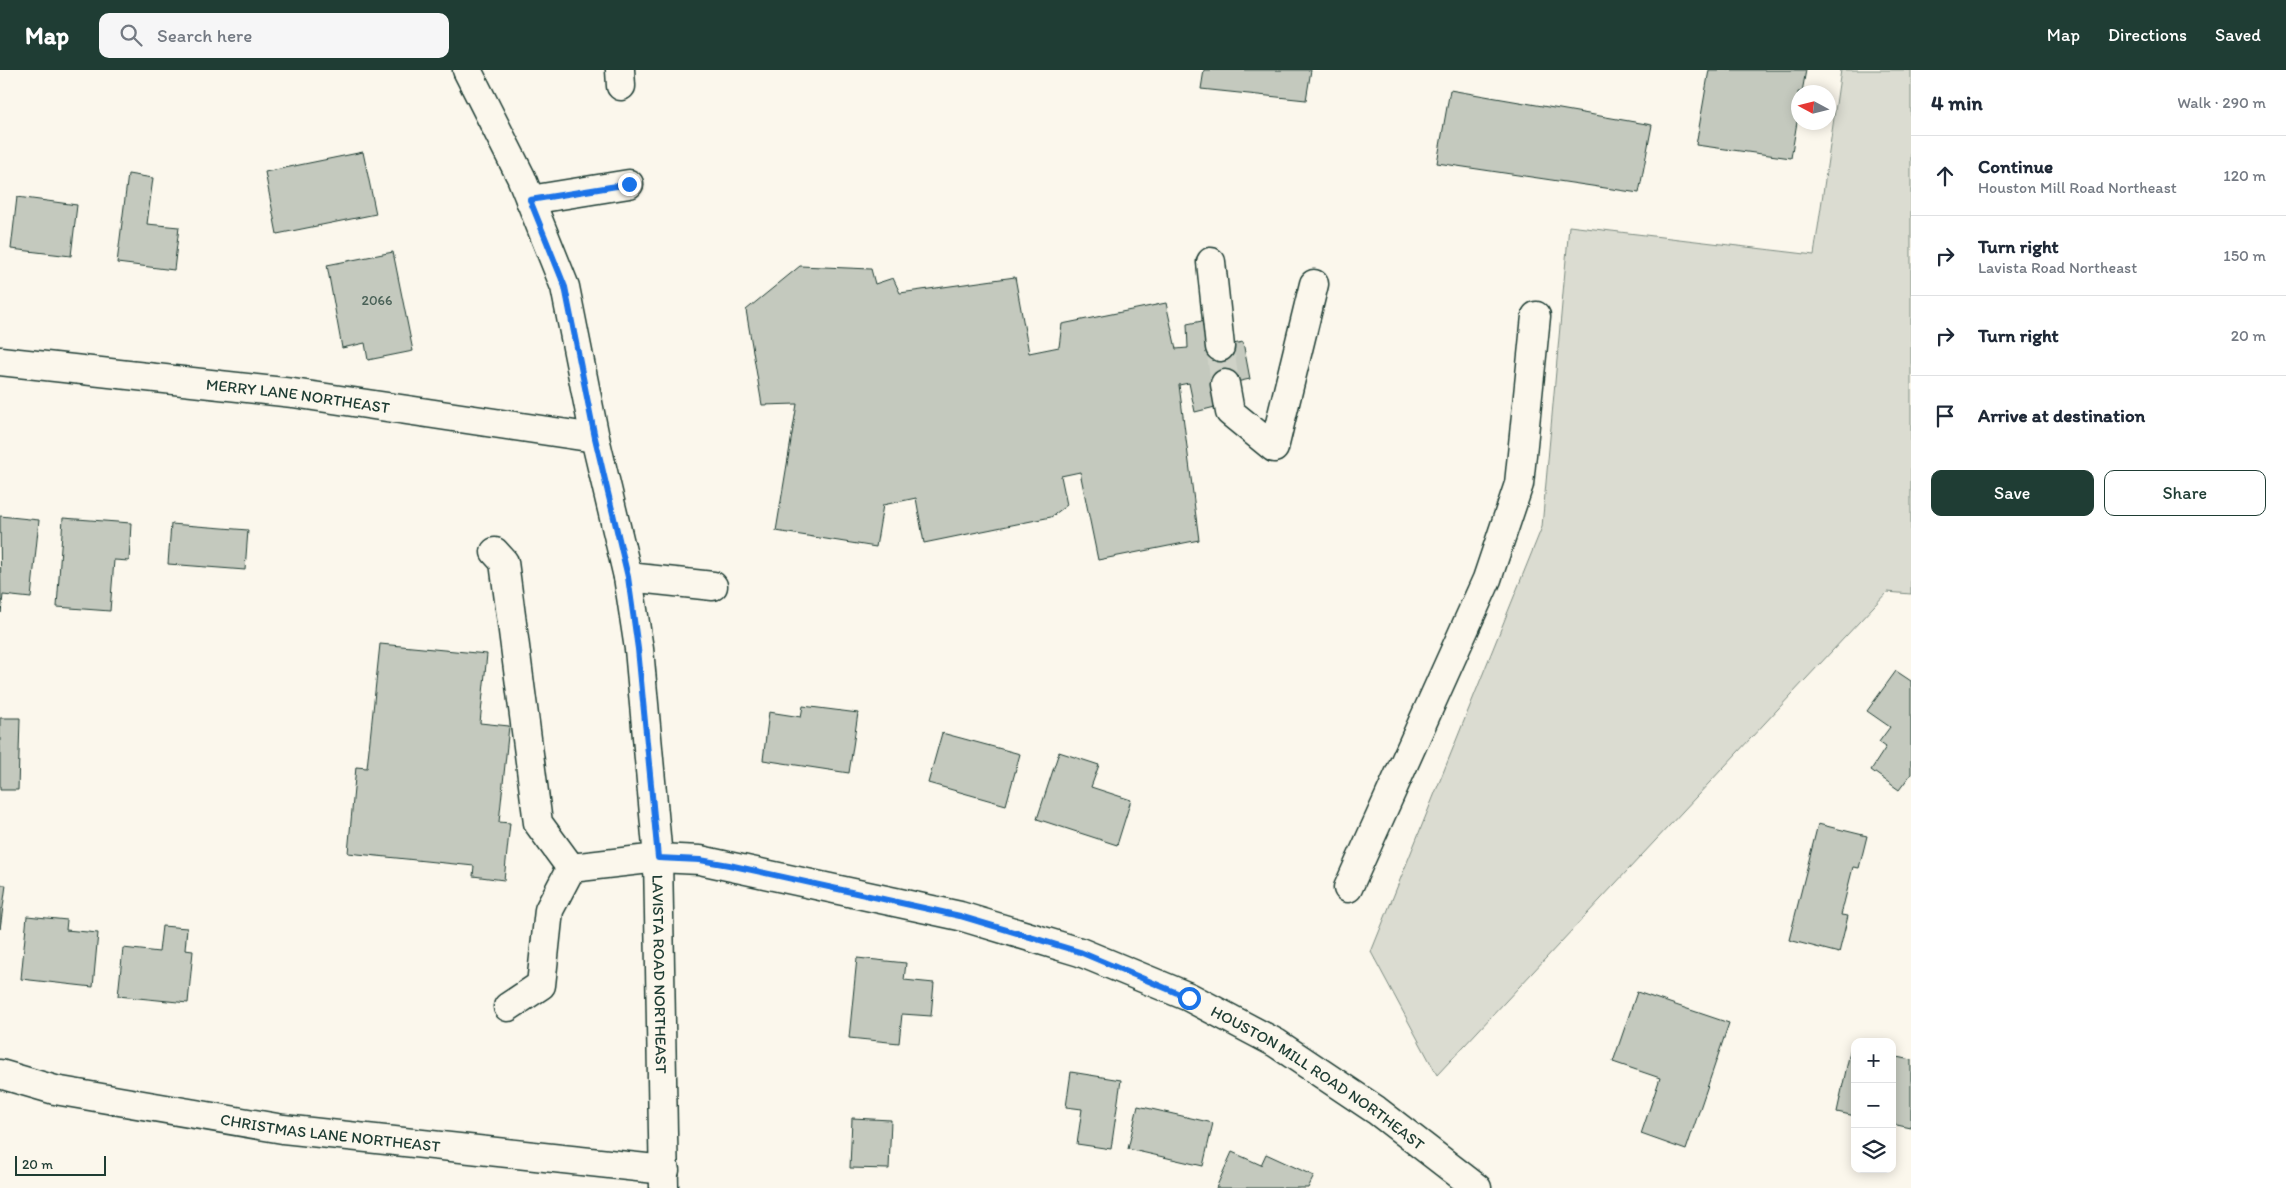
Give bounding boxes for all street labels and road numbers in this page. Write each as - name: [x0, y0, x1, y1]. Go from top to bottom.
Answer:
- street label: MERRY LANE NORTHEAST: [205, 375, 391, 417]
- street label: LAVISTA ROAD NORTHEAST: [648, 874, 671, 1074]
- street label: HOUSTON MILL ROAD NORTHEAST: [1208, 1001, 1428, 1154]
- street label: CHRISTMAS LANE NORTHEAST: [219, 1109, 441, 1156]

